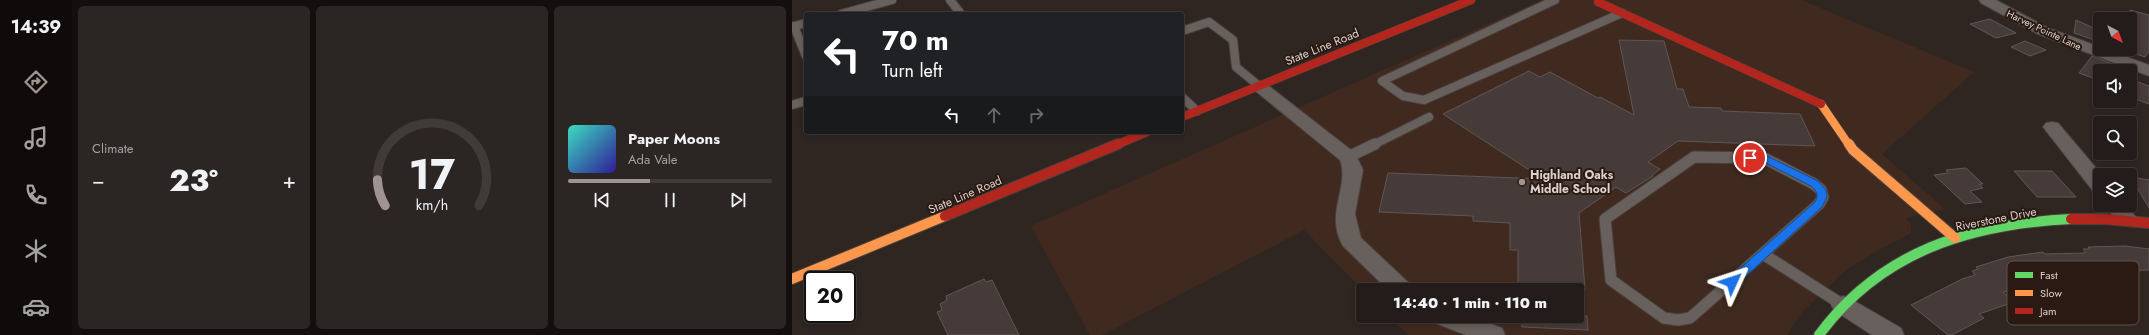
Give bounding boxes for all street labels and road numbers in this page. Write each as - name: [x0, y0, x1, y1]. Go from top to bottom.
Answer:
- street label: Harvey Pointe Lane: [2004, 6, 2084, 54]
- street label: State Line Road: [1282, 24, 1362, 70]
- street label: State Line Road: [925, 171, 1005, 219]
- street label: Riverstone Drive: [1954, 202, 2038, 236]

